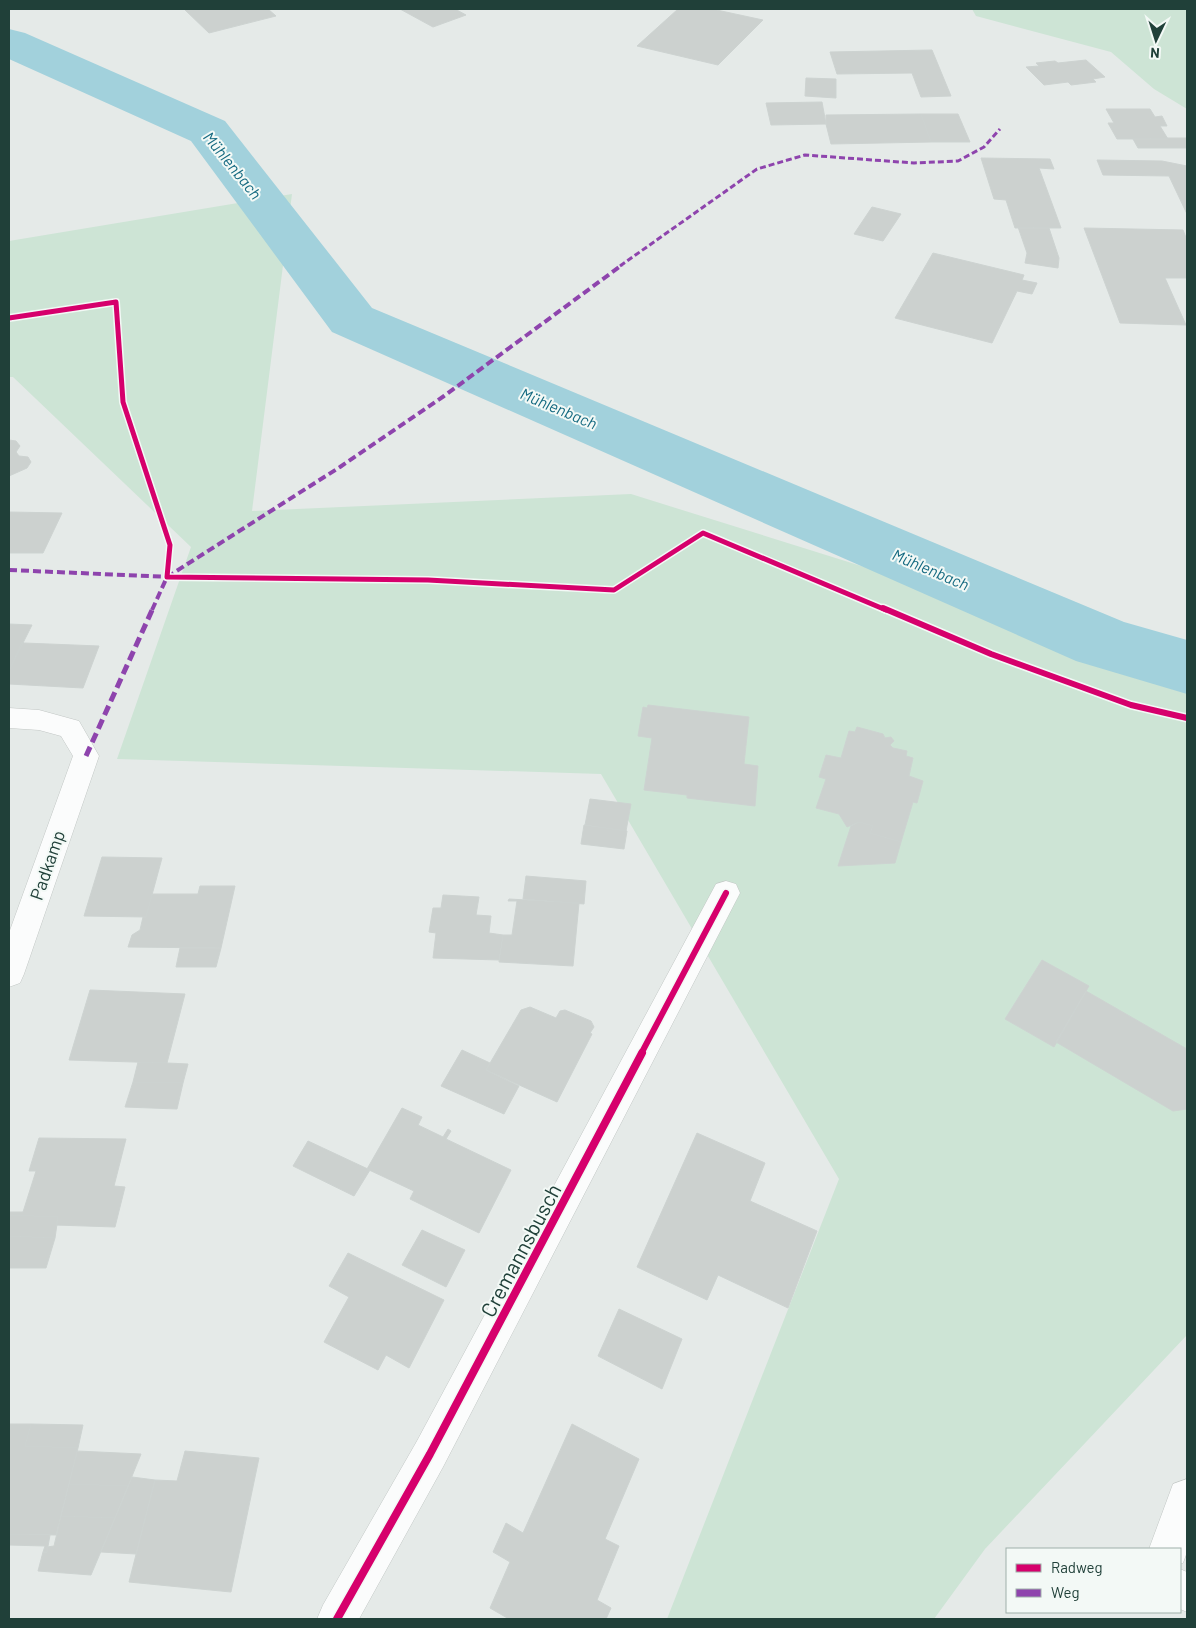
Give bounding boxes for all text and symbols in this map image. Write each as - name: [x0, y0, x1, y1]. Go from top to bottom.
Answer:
- north arrow: [1131, 15, 1181, 65]
- text: N: [1150, 45, 1160, 62]
- water label: Mühlenbach: [200, 127, 266, 203]
- water label: Mühlenbach: [518, 383, 600, 433]
- water label: Mühlenbach: [890, 544, 972, 594]
- street label: Padkamp: [25, 827, 69, 903]
- street label: Cremannsbusch: [474, 1179, 566, 1321]
- legend: [1006, 1548, 1181, 1613]
- text: Radweg: [1051, 1558, 1103, 1576]
- text: Weg: [1051, 1583, 1079, 1601]

